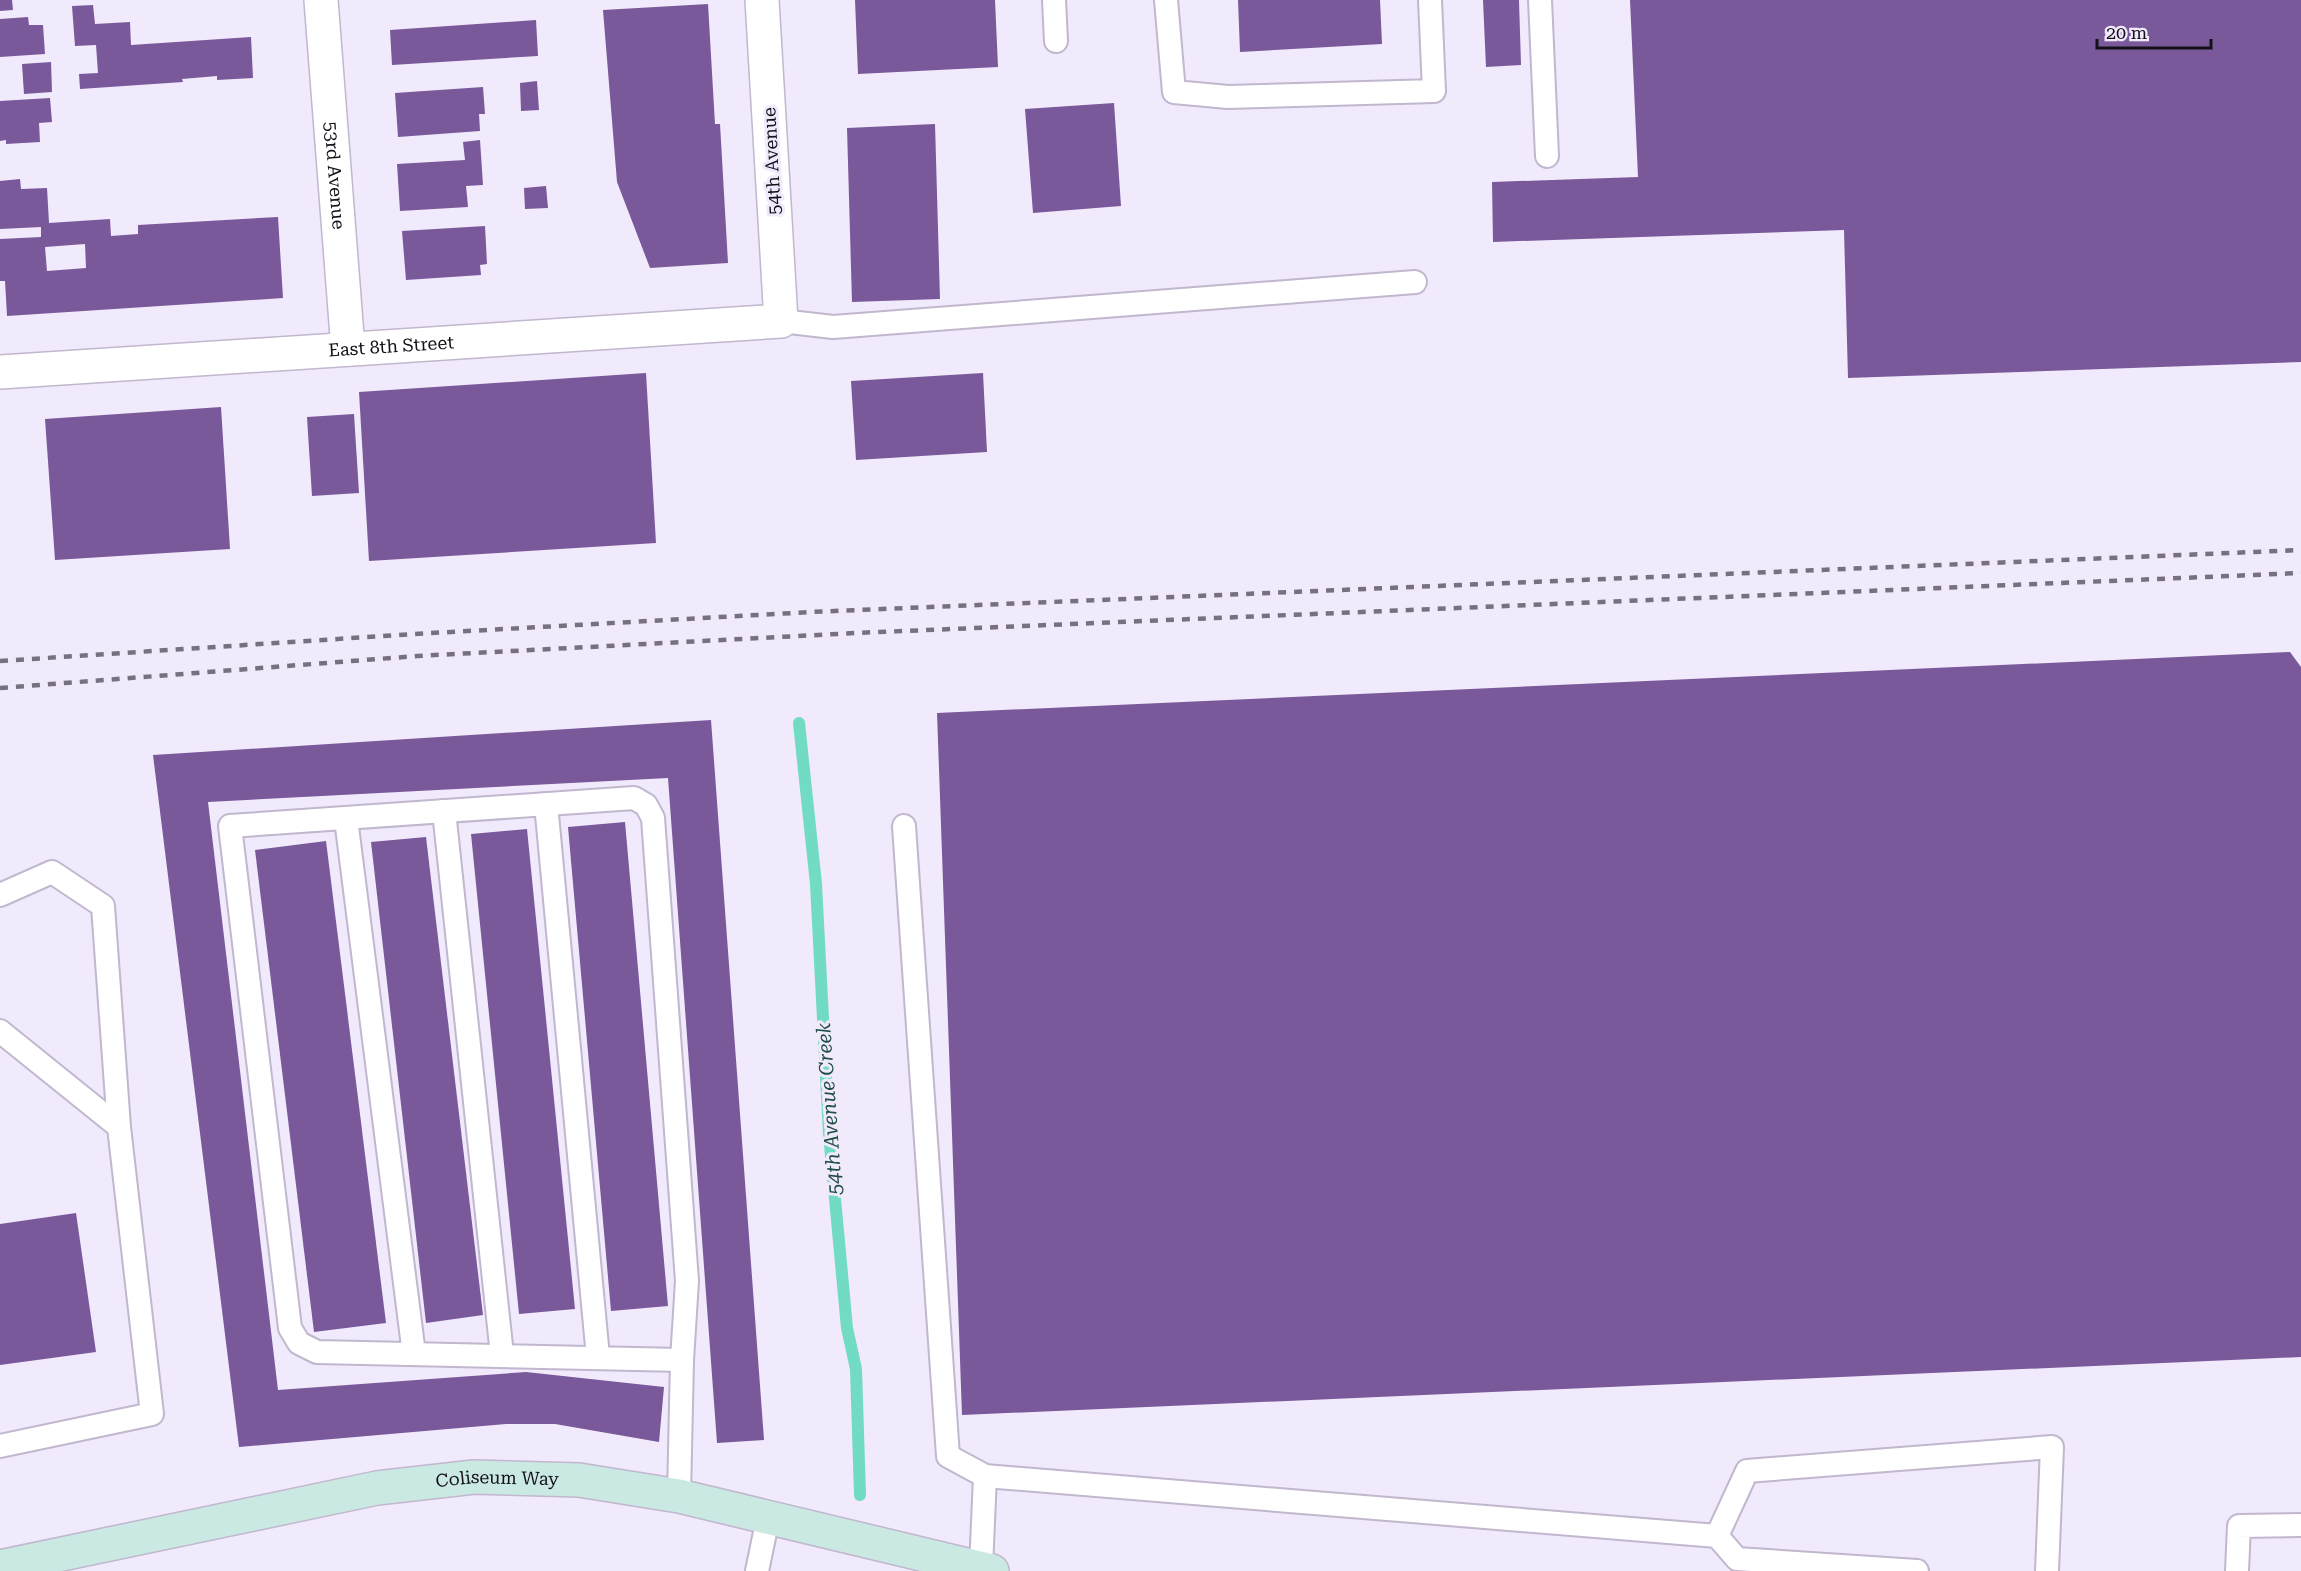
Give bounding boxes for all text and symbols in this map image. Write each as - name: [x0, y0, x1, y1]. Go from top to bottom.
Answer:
- scale bar: [2097, 12, 2211, 50]
- text: 20 m: [2106, 22, 2147, 43]
- street label: 54th Avenue: [758, 107, 785, 215]
- street label: 53rd Avenue: [320, 121, 350, 230]
- street label: East 8th Street: [328, 331, 455, 361]
- water label: 54th Avenue Creek: [811, 1022, 847, 1197]
- street label: Coliseum Way: [434, 1466, 560, 1491]

